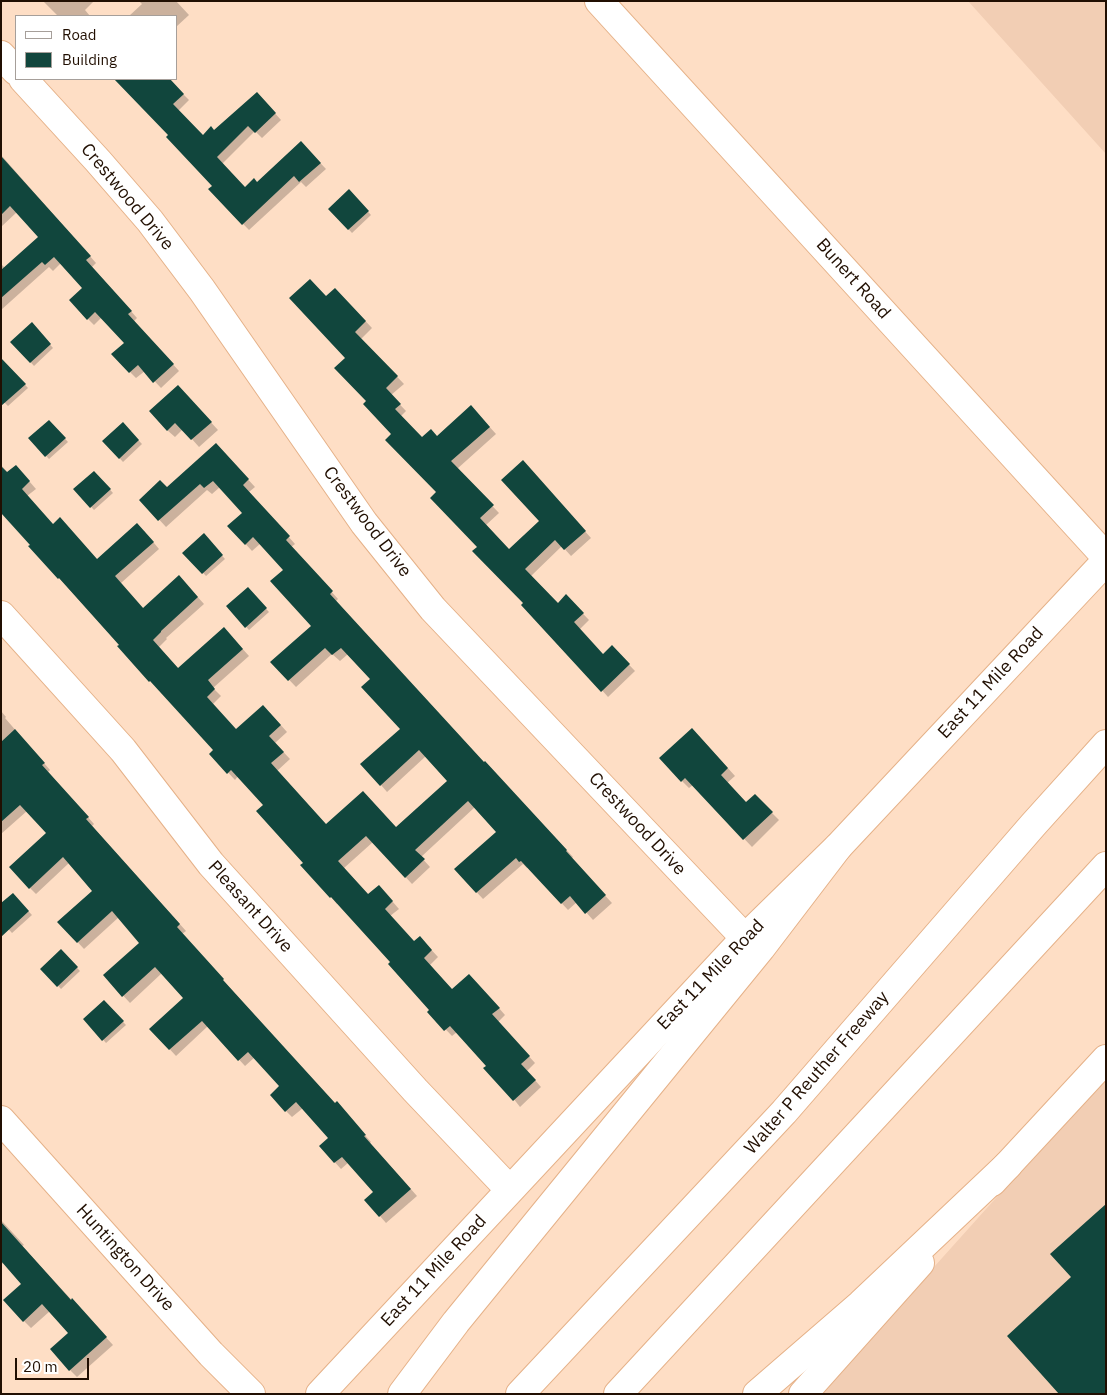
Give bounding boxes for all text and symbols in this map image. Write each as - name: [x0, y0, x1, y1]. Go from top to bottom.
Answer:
- legend: [15, 15, 178, 80]
- text: Road: [62, 25, 97, 44]
- text: Building: [62, 50, 117, 69]
- street label: Crestwood Drive: [76, 139, 178, 255]
- street label: Bunert Road: [811, 234, 895, 324]
- street label: Crestwood Drive: [318, 462, 416, 582]
- street label: East 11 Mile Road: [934, 623, 1048, 743]
- street label: Crestwood Drive: [584, 768, 690, 880]
- street label: Pleasant Drive: [203, 857, 297, 957]
- street label: East 11 Mile Road: [653, 915, 769, 1035]
- street label: Walter P Reuther Freeway: [740, 987, 894, 1159]
- street label: Huntington Drive: [71, 1200, 179, 1316]
- street label: East 11 Mile Road: [377, 1211, 491, 1331]
- scale bar: [18, 1348, 91, 1380]
- text: 20 m: [23, 1357, 58, 1376]

